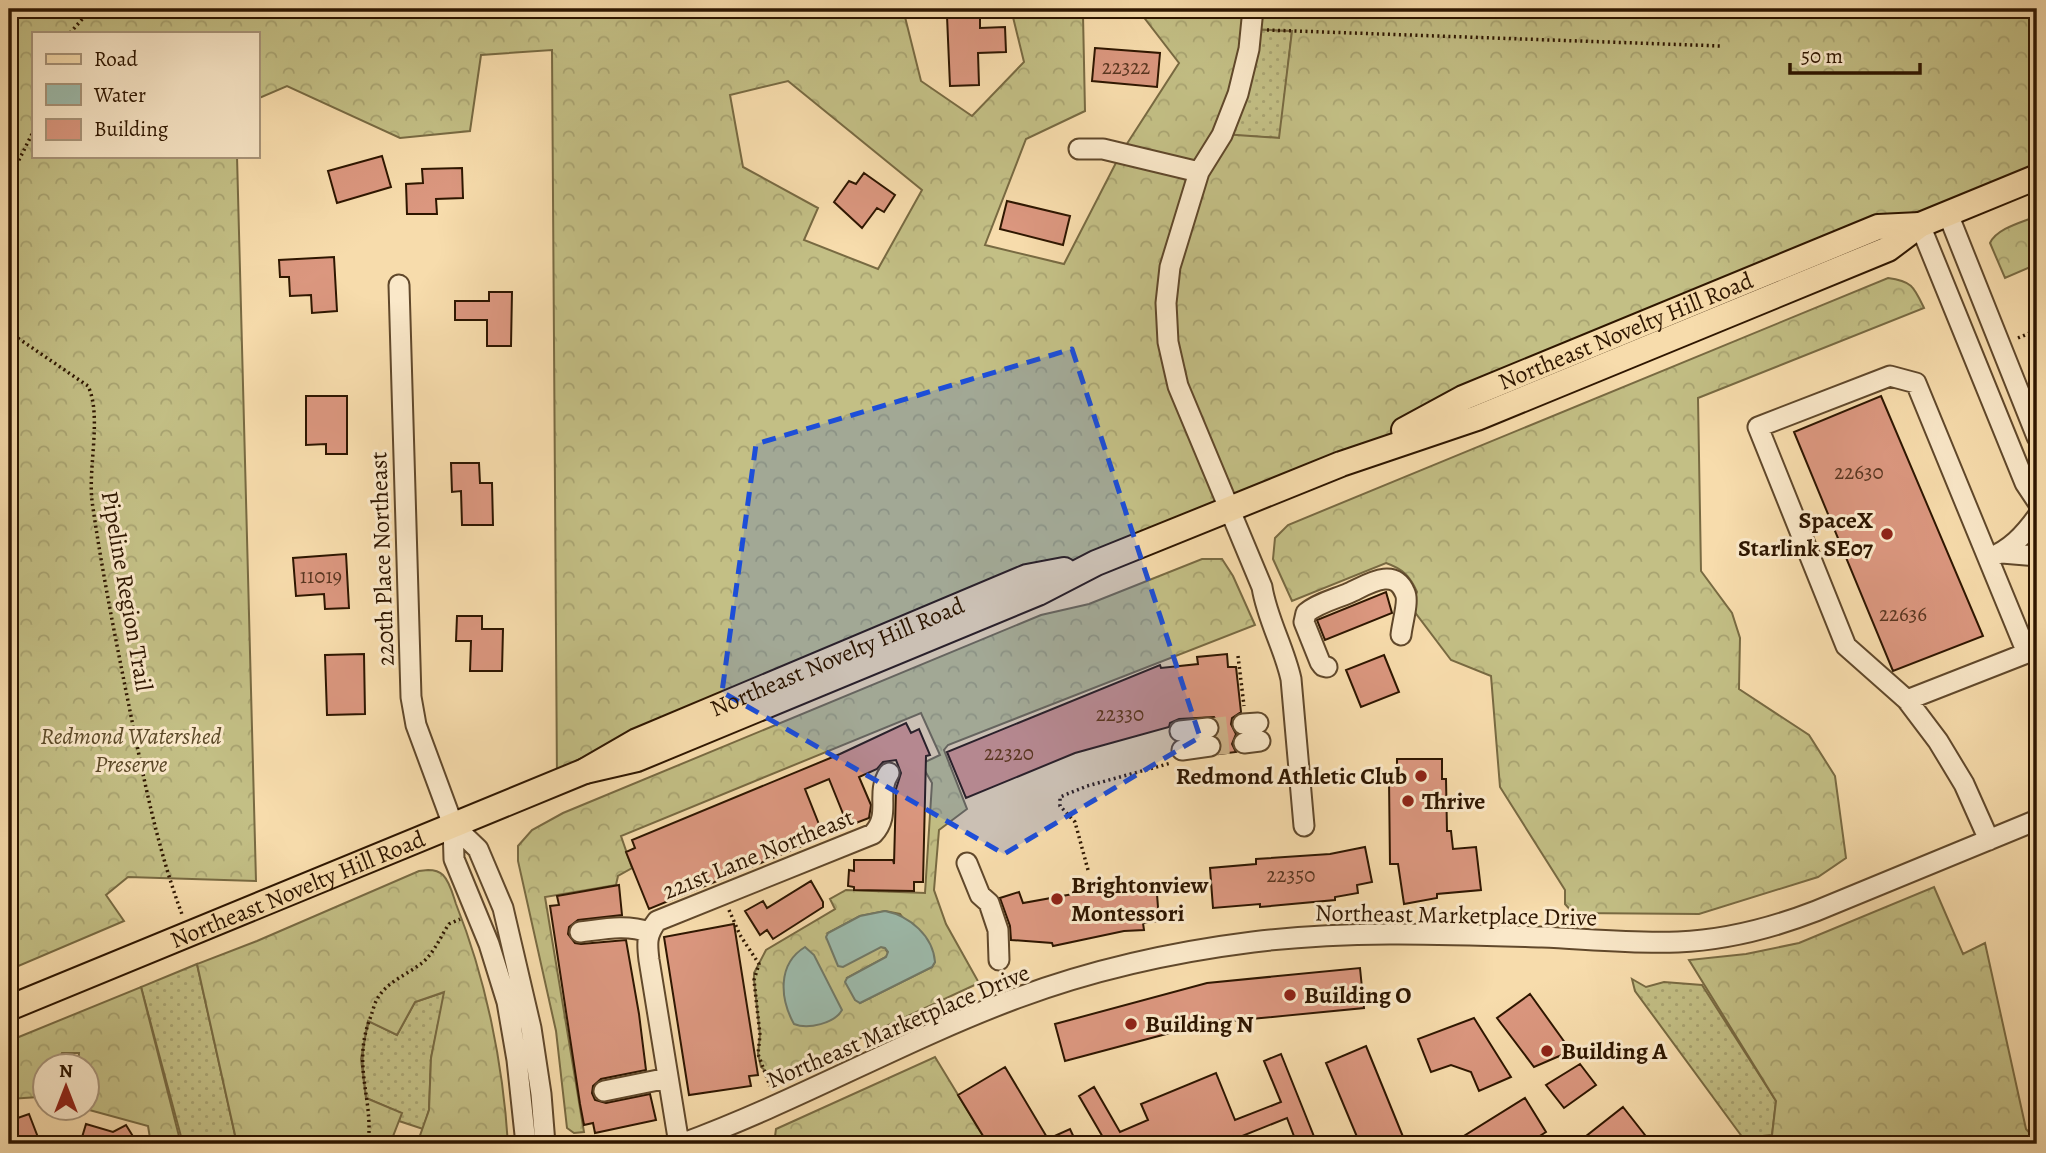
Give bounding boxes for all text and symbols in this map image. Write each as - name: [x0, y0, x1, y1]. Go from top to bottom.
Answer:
- legend: [32, 32, 259, 158]
- scale bar: [1790, 32, 1920, 76]
- text: 50 m: [1801, 42, 1843, 70]
- text: Road: [94, 45, 138, 73]
- house number: 22322: [1102, 53, 1150, 81]
- text: Water: [93, 81, 146, 109]
- text: Building: [94, 115, 169, 143]
- street label: Northeast Novelty Hill Road: [1493, 264, 1758, 398]
- street label: 220th Place Northeast: [362, 451, 402, 667]
- house number: 22630: [1834, 458, 1884, 486]
- street label: Pipeline Region Trail: [94, 488, 160, 694]
- place label: SpaceX Starlink SE07: [1738, 504, 1874, 564]
- marker: SpaceX Starlink SE07: [1879, 526, 1895, 542]
- house number: 11019: [300, 562, 342, 590]
- street label: Northeast Novelty Hill Road: [705, 589, 969, 724]
- house number: 22636: [1879, 600, 1927, 628]
- house number: 22330: [1096, 700, 1144, 728]
- park label: Redmond Watershed Preserve: [40, 720, 222, 780]
- house number: 22320: [984, 739, 1034, 767]
- place label: Redmond Athletic Club: [1176, 760, 1407, 792]
- marker: Redmond Athletic Club: [1413, 768, 1429, 784]
- place label: Thrive: [1422, 785, 1485, 817]
- marker: Thrive: [1400, 793, 1416, 809]
- street label: 221st Lane Northeast: [658, 801, 858, 907]
- street label: Northeast Novelty Hill Road: [165, 823, 430, 956]
- house number: 22350: [1267, 861, 1315, 889]
- place label: Brightonview Montessori: [1071, 869, 1209, 929]
- marker: Brightonview Montessori: [1049, 891, 1065, 907]
- street label: Northeast Marketplace Drive: [1315, 897, 1597, 933]
- street label: Northeast Marketplace Drive: [762, 956, 1034, 1096]
- place label: Building O: [1304, 979, 1411, 1011]
- marker: Building O: [1282, 987, 1298, 1003]
- place label: Building N: [1145, 1008, 1254, 1040]
- marker: Building N: [1123, 1016, 1139, 1032]
- place label: Building A: [1561, 1035, 1668, 1067]
- marker: Building A: [1539, 1043, 1555, 1059]
- north arrow: [32, 1052, 102, 1122]
- text: N: [59, 1058, 73, 1084]

